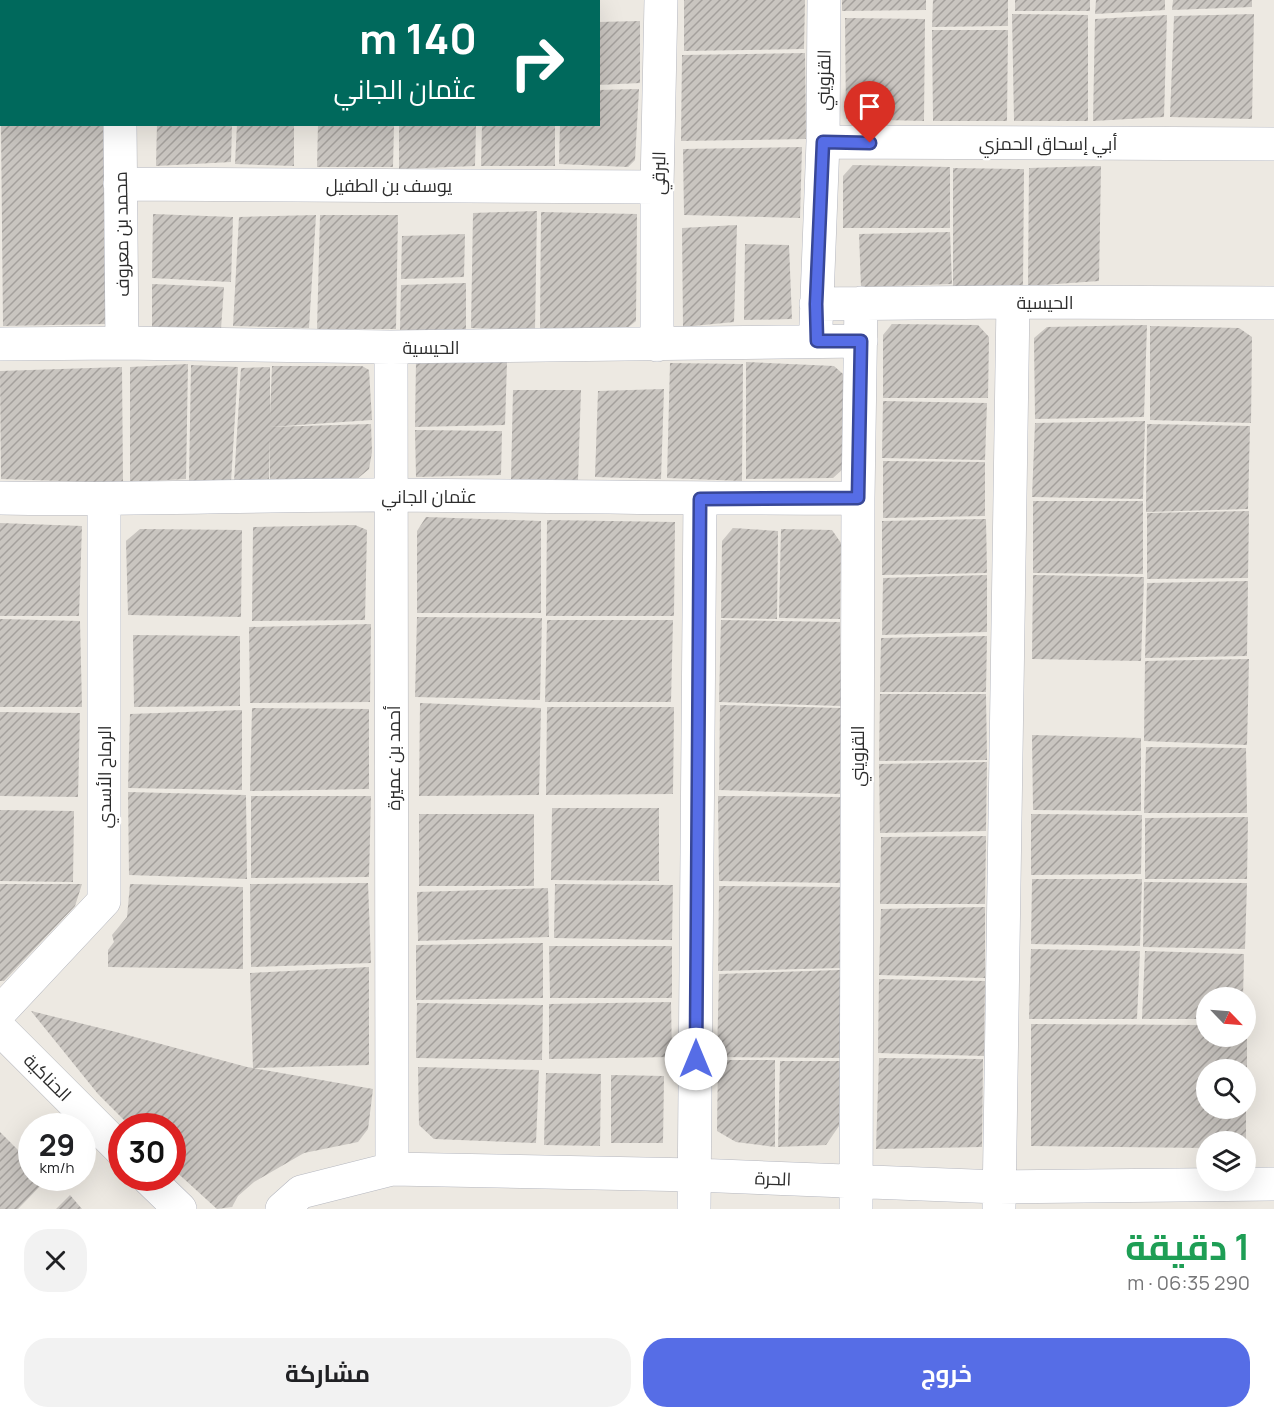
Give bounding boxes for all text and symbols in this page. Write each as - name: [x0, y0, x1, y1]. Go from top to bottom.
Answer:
- text: 140 m: [359, 9, 477, 67]
- icon: right: [498, 24, 576, 102]
- street label: القزويني: [810, 49, 839, 111]
- text: عثمان الجاني: [333, 70, 477, 107]
- pin: [844, 81, 895, 143]
- icon: arrive: [853, 90, 886, 123]
- street label: أبي إسحاق الحمزي: [979, 131, 1117, 158]
- street label: البرقي: [646, 151, 673, 195]
- street label: محمد بن معروف: [108, 171, 134, 297]
- street label: يوسف بن الطفيل: [326, 173, 452, 197]
- street label: الحيسية: [1016, 290, 1074, 314]
- street label: الحيسية: [402, 335, 460, 359]
- street label: عثمان الجاني: [381, 484, 477, 511]
- street label: أحمد بن عميرة: [381, 705, 405, 811]
- street label: الرماح الأسدي: [92, 725, 119, 829]
- street label: القزويني: [845, 725, 872, 787]
- north arrow: [1196, 987, 1256, 1047]
- map controls: [1196, 987, 1256, 1191]
- position arrow: [664, 1027, 728, 1091]
- street label: الحناكية: [19, 1048, 77, 1106]
- button: search: [1196, 1059, 1256, 1119]
- speed limit sign: 30: [108, 1113, 186, 1191]
- text: 29: [39, 1124, 75, 1165]
- button: layers: [1196, 1131, 1256, 1191]
- text: km/h: [40, 1157, 74, 1178]
- street label: الحرة: [754, 1165, 792, 1191]
- text: 1 دقيقة: [1125, 1222, 1250, 1271]
- button: close: [24, 1229, 87, 1292]
- text: 290 m · 06:35: [1127, 1269, 1250, 1296]
- button: مشاركة: [24, 1338, 631, 1407]
- button: خروج: [643, 1338, 1250, 1407]

